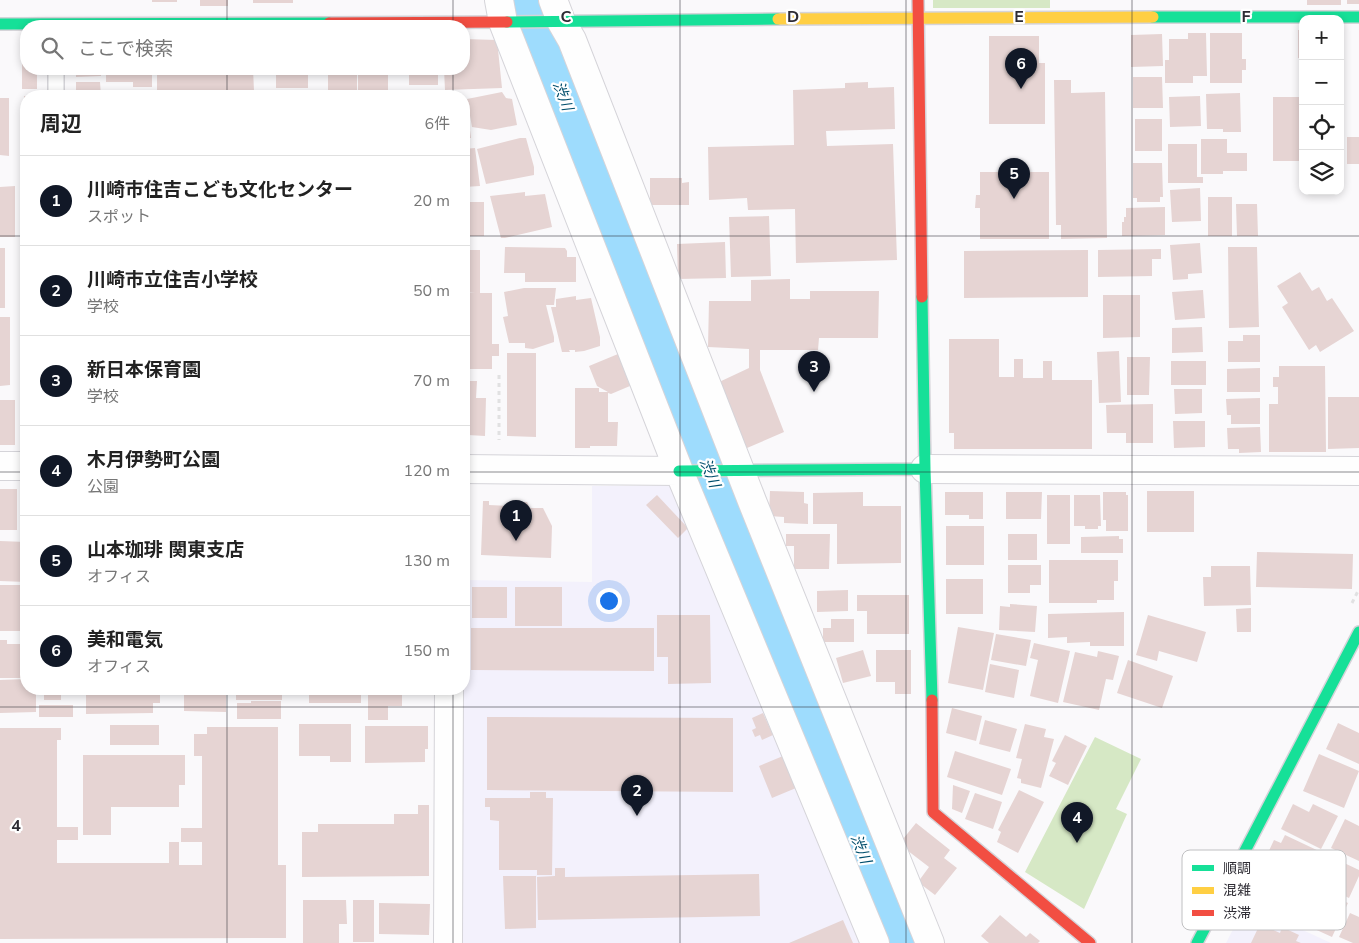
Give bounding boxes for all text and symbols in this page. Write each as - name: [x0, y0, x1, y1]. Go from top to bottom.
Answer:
- text: C: [561, 6, 572, 28]
- text: D: [787, 6, 799, 28]
- text: E: [1014, 6, 1024, 28]
- text: F: [1242, 6, 1251, 28]
- map controls: [1299, 15, 1344, 195]
- button: +: [1299, 15, 1344, 60]
- search box: [20, 20, 470, 75]
- icon: search: [38, 34, 66, 62]
- text: ここで検索: [78, 36, 173, 62]
- pin: 6: [1005, 48, 1037, 89]
- button: −: [1299, 60, 1344, 105]
- water label: 渋川: [548, 78, 578, 115]
- button: locate: [1299, 105, 1344, 150]
- text: 周辺: [40, 110, 82, 138]
- text: 6件: [424, 113, 450, 135]
- button: layers: [1299, 150, 1344, 195]
- pin: 5: [998, 158, 1030, 199]
- text: 川崎市住吉こども文化センター: [87, 177, 353, 203]
- text: 1: [51, 190, 61, 212]
- text: 20 m: [413, 190, 450, 212]
- text: スポット: [87, 206, 151, 228]
- text: 川崎市立住吉小学校: [87, 267, 258, 293]
- text: 2: [51, 280, 61, 302]
- text: 50 m: [413, 280, 450, 302]
- text: 学校: [87, 296, 119, 318]
- pin: 3: [798, 351, 830, 392]
- text: 新日本保育園: [87, 357, 201, 383]
- text: 3: [51, 370, 61, 392]
- text: 70 m: [413, 370, 450, 392]
- text: 学校: [87, 386, 119, 408]
- text: 木月伊勢町公園: [87, 447, 220, 473]
- water label: 渋川: [695, 455, 726, 493]
- text: 4: [51, 460, 61, 482]
- text: 120 m: [403, 460, 450, 482]
- text: 公園: [87, 476, 119, 498]
- pin: 1: [500, 500, 532, 541]
- text: 山本珈琲 関東支店: [87, 537, 244, 563]
- text: 5: [51, 550, 61, 572]
- text: 130 m: [403, 550, 450, 572]
- text: オフィス: [87, 566, 151, 588]
- your location: [596, 588, 622, 614]
- text: 美和電気: [87, 627, 163, 653]
- text: 6: [51, 640, 61, 662]
- text: 150 m: [403, 640, 450, 662]
- text: オフィス: [87, 656, 151, 678]
- pin: 2: [621, 775, 653, 816]
- pin: 4: [1061, 802, 1093, 843]
- text: 4: [11, 815, 21, 837]
- water label: 渋川: [846, 831, 877, 869]
- legend: [1182, 850, 1346, 930]
- text: 順調: [1223, 859, 1251, 878]
- text: 混雑: [1223, 881, 1251, 900]
- text: 渋滞: [1223, 904, 1251, 923]

